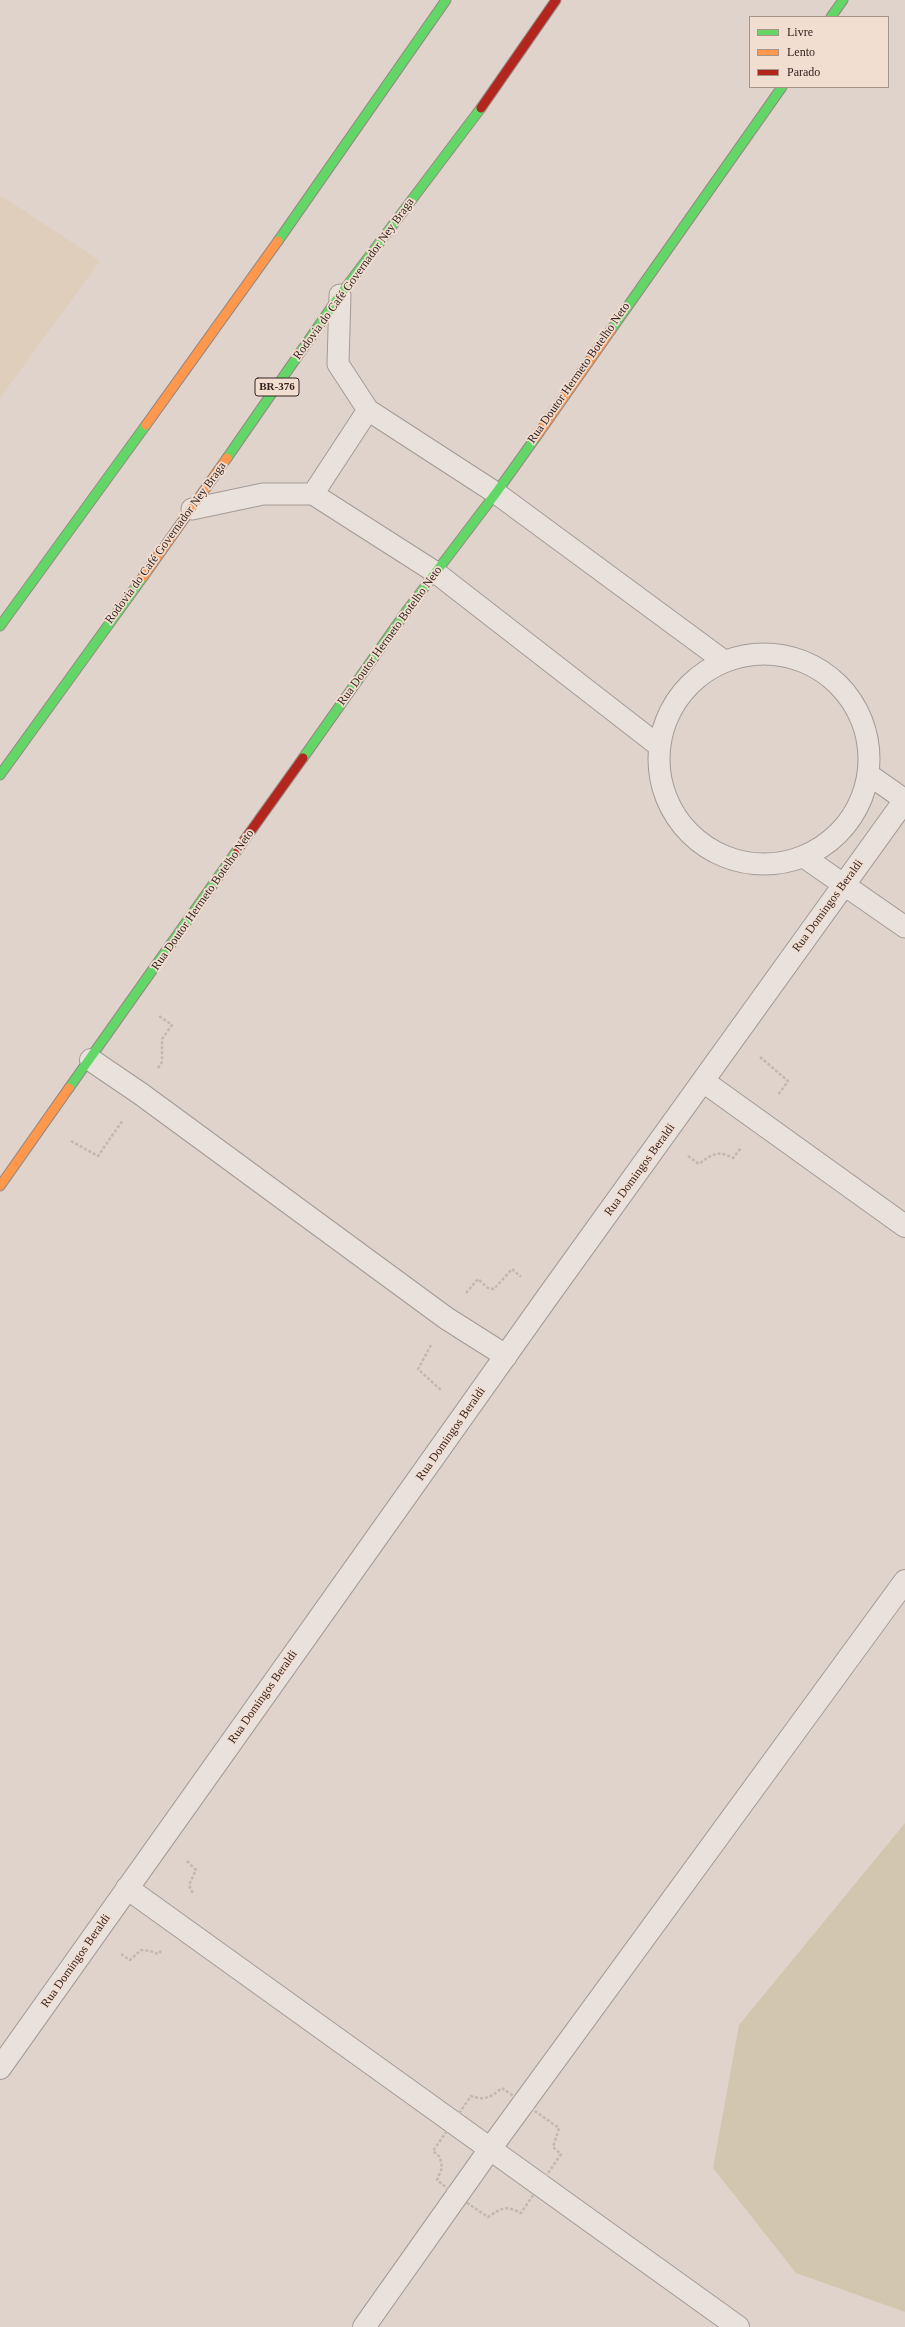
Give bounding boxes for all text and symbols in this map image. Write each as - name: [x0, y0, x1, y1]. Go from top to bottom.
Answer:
- legend: [749, 16, 889, 88]
- text: Livre: [787, 25, 813, 39]
- text: Lento: [787, 45, 815, 59]
- text: Parado: [787, 65, 820, 79]
- street label: Rodovia do Café Governador Ney Braga: [290, 195, 418, 363]
- street label: Rua Doutor Hermeto Botelho Neto: [525, 300, 633, 446]
- road number: BR-376: [255, 378, 299, 396]
- street label: Rodovia do Café Governador Ney Braga: [102, 459, 230, 627]
- street label: Rua Doutor Hermeto Botelho Neto: [335, 564, 445, 708]
- street label: Rua Doutor Hermeto Botelho Neto: [149, 827, 257, 973]
- street label: Rua Domingos Beraldi: [790, 857, 866, 955]
- street label: Rua Domingos Beraldi: [602, 1121, 678, 1219]
- street label: Rua Domingos Beraldi: [413, 1385, 489, 1483]
- street label: Rua Domingos Beraldi: [225, 1648, 301, 1746]
- street label: Rua Domingos Beraldi: [38, 1912, 114, 2010]

